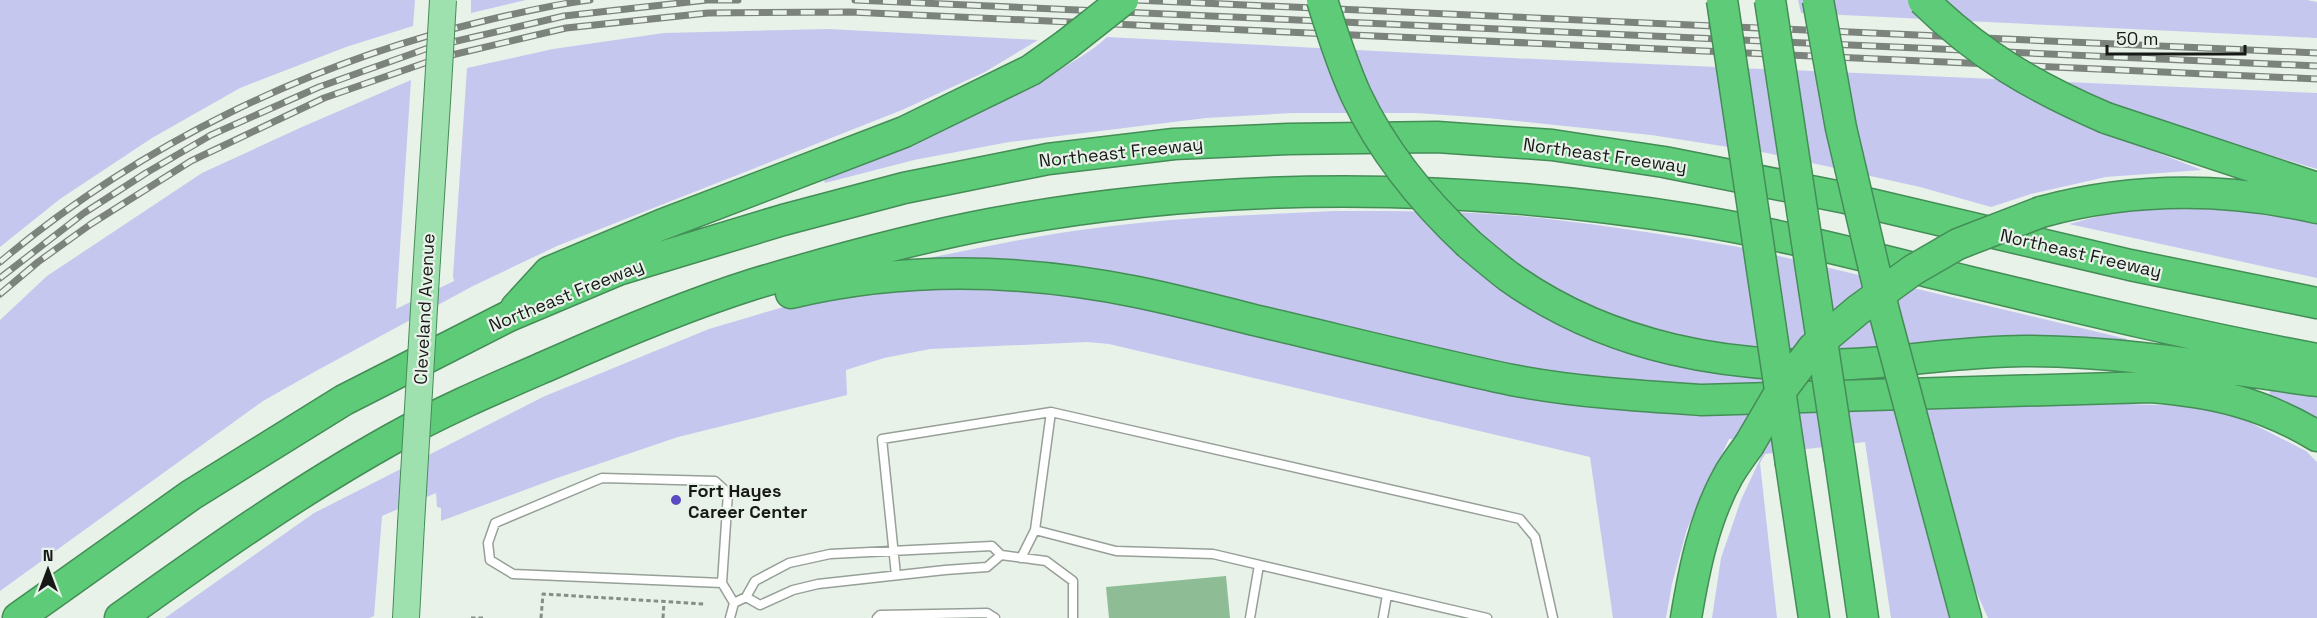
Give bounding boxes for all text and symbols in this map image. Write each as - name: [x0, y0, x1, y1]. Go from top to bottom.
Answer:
- scale bar: [2107, 18, 2245, 56]
- text: 50 m: [2116, 27, 2158, 50]
- street label: Northeast Freeway: [1038, 132, 1204, 172]
- street label: Northeast Freeway: [1522, 132, 1688, 178]
- street label: Northeast Freeway: [1998, 223, 2164, 283]
- street label: Cleveland Avenue: [409, 233, 439, 385]
- street label: Northeast Freeway: [485, 253, 647, 337]
- place label: Fort Hayes Career Center: [688, 479, 807, 523]
- marker: Fort Hayes Career Center: [669, 493, 683, 507]
- north arrow: [18, 540, 78, 600]
- text: N: [43, 545, 53, 566]

